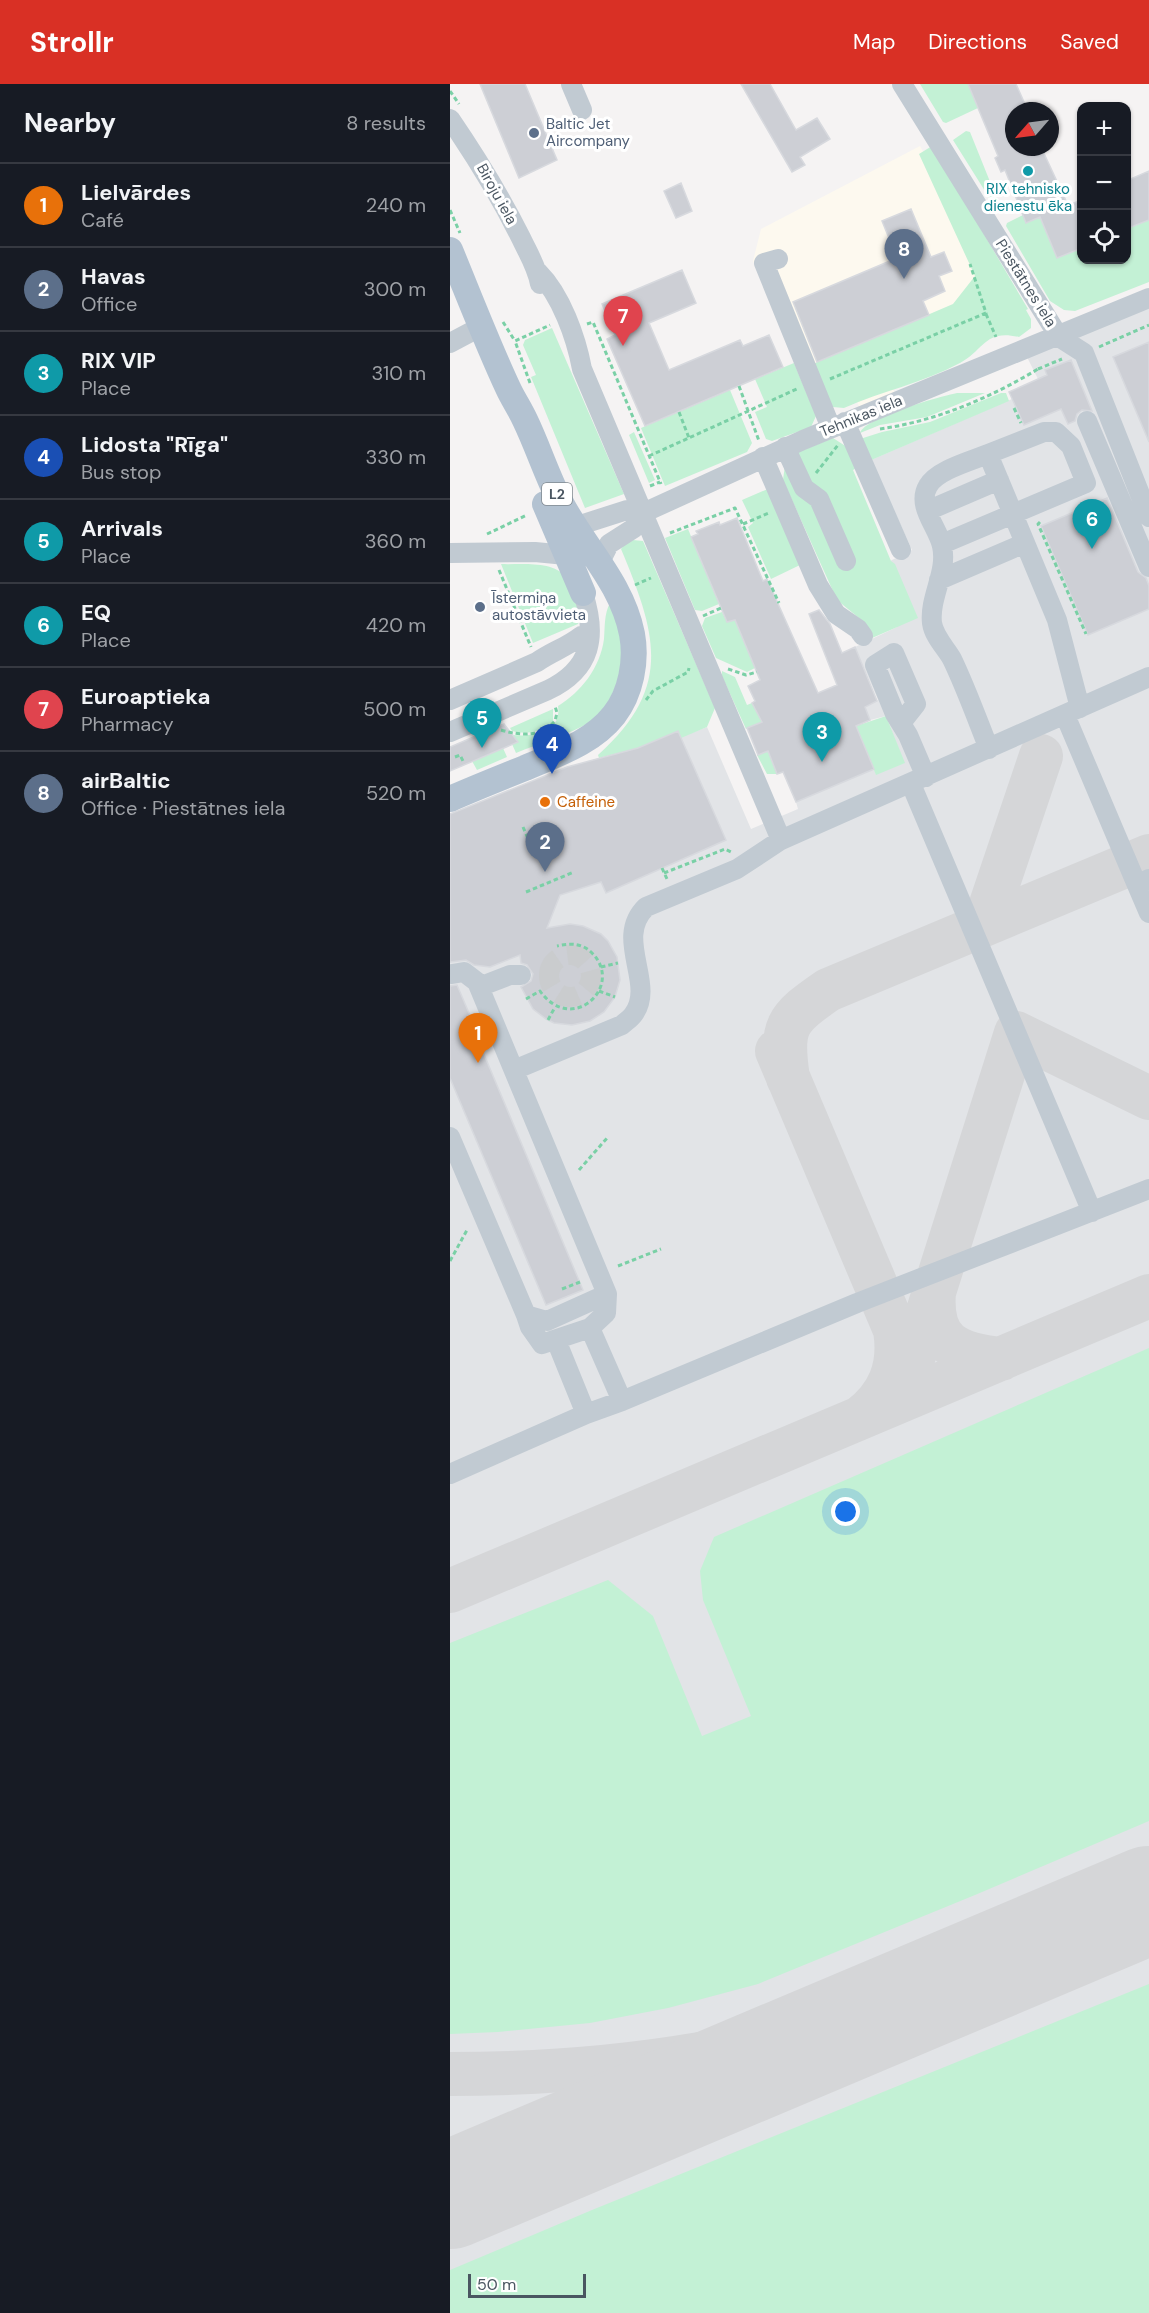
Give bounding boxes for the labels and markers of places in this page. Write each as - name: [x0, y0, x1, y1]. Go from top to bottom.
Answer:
- place label: Baltic Jet Aircompany: [546, 114, 631, 151]
- marker: Baltic Jet Aircompany: [527, 126, 541, 140]
- marker: RIX tehnisko dienestu ēka: [1021, 164, 1035, 178]
- place label: RIX tehnisko dienestu ēka: [984, 179, 1072, 216]
- pin: 8: [884, 230, 924, 279]
- pin: 7: [604, 296, 642, 346]
- pin: 6: [1072, 500, 1112, 549]
- place label: Īstermiņa autostāvvieta: [491, 588, 586, 625]
- marker: Īstermiņa autostāvvieta: [473, 600, 487, 614]
- pin: 5: [462, 698, 501, 748]
- pin: 3: [802, 712, 842, 762]
- pin: 4: [532, 724, 572, 774]
- place label: Caffeine: [557, 792, 615, 812]
- marker: Caffeine: [538, 795, 552, 809]
- pin: 2: [526, 822, 565, 872]
- pin: 1: [459, 1014, 498, 1063]

